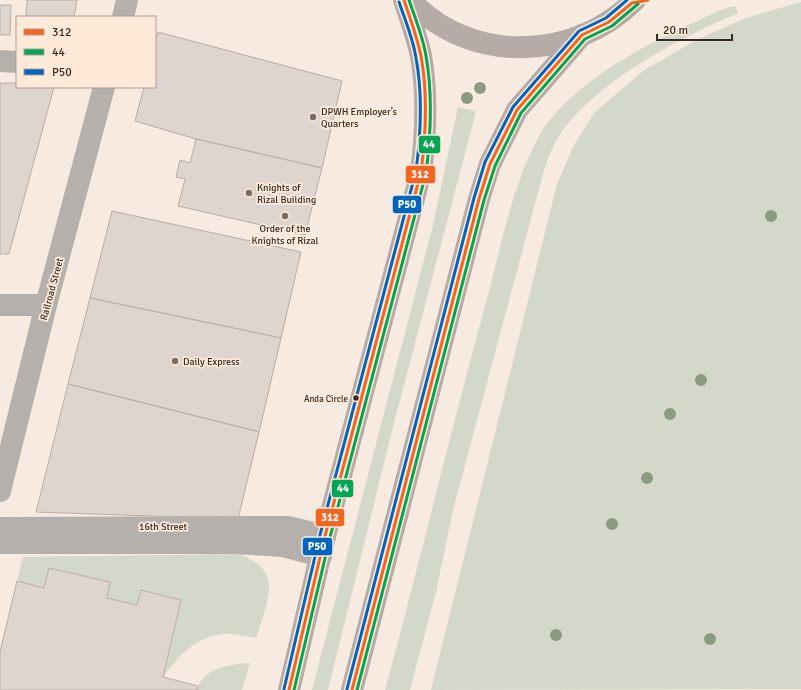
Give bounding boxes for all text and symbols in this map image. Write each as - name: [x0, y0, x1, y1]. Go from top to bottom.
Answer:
- legend: [16, 16, 156, 88]
- scale bar: [657, 16, 732, 42]
- text: 20 m: [663, 23, 688, 38]
- text: 312: [52, 25, 71, 40]
- text: 44: [52, 45, 65, 60]
- text: P50: [52, 65, 72, 80]
- place label: DPWH Employer’s Quarters: [321, 106, 397, 130]
- marker: DPWH Employer’s Quarters: [308, 112, 318, 122]
- line badge: 44: [418, 135, 441, 154]
- text: 44: [423, 138, 435, 151]
- line badge: 312: [405, 165, 436, 184]
- text: 312: [411, 168, 429, 181]
- place label: Knights of Rizal Building: [257, 182, 316, 206]
- marker: Knights of Rizal Building: [244, 188, 254, 198]
- line badge: P50: [392, 195, 422, 214]
- text: P50: [398, 198, 416, 211]
- marker: Order of the Knights of Rizal: [280, 211, 290, 221]
- place label: Order of the Knights of Rizal: [252, 223, 318, 247]
- street label: Railroad Street: [38, 256, 66, 322]
- marker: Daily Express: [170, 356, 180, 366]
- place label: Daily Express: [183, 356, 240, 368]
- marker: Anda Circle: [351, 393, 361, 403]
- place label: Anda Circle: [304, 394, 348, 405]
- line badge: 44: [331, 479, 354, 498]
- text: 44: [337, 482, 349, 495]
- line badge: 312: [315, 508, 345, 527]
- text: 312: [321, 511, 339, 524]
- street label: 16th Street: [139, 521, 187, 533]
- line badge: P50: [302, 537, 333, 556]
- text: P50: [308, 540, 326, 553]

